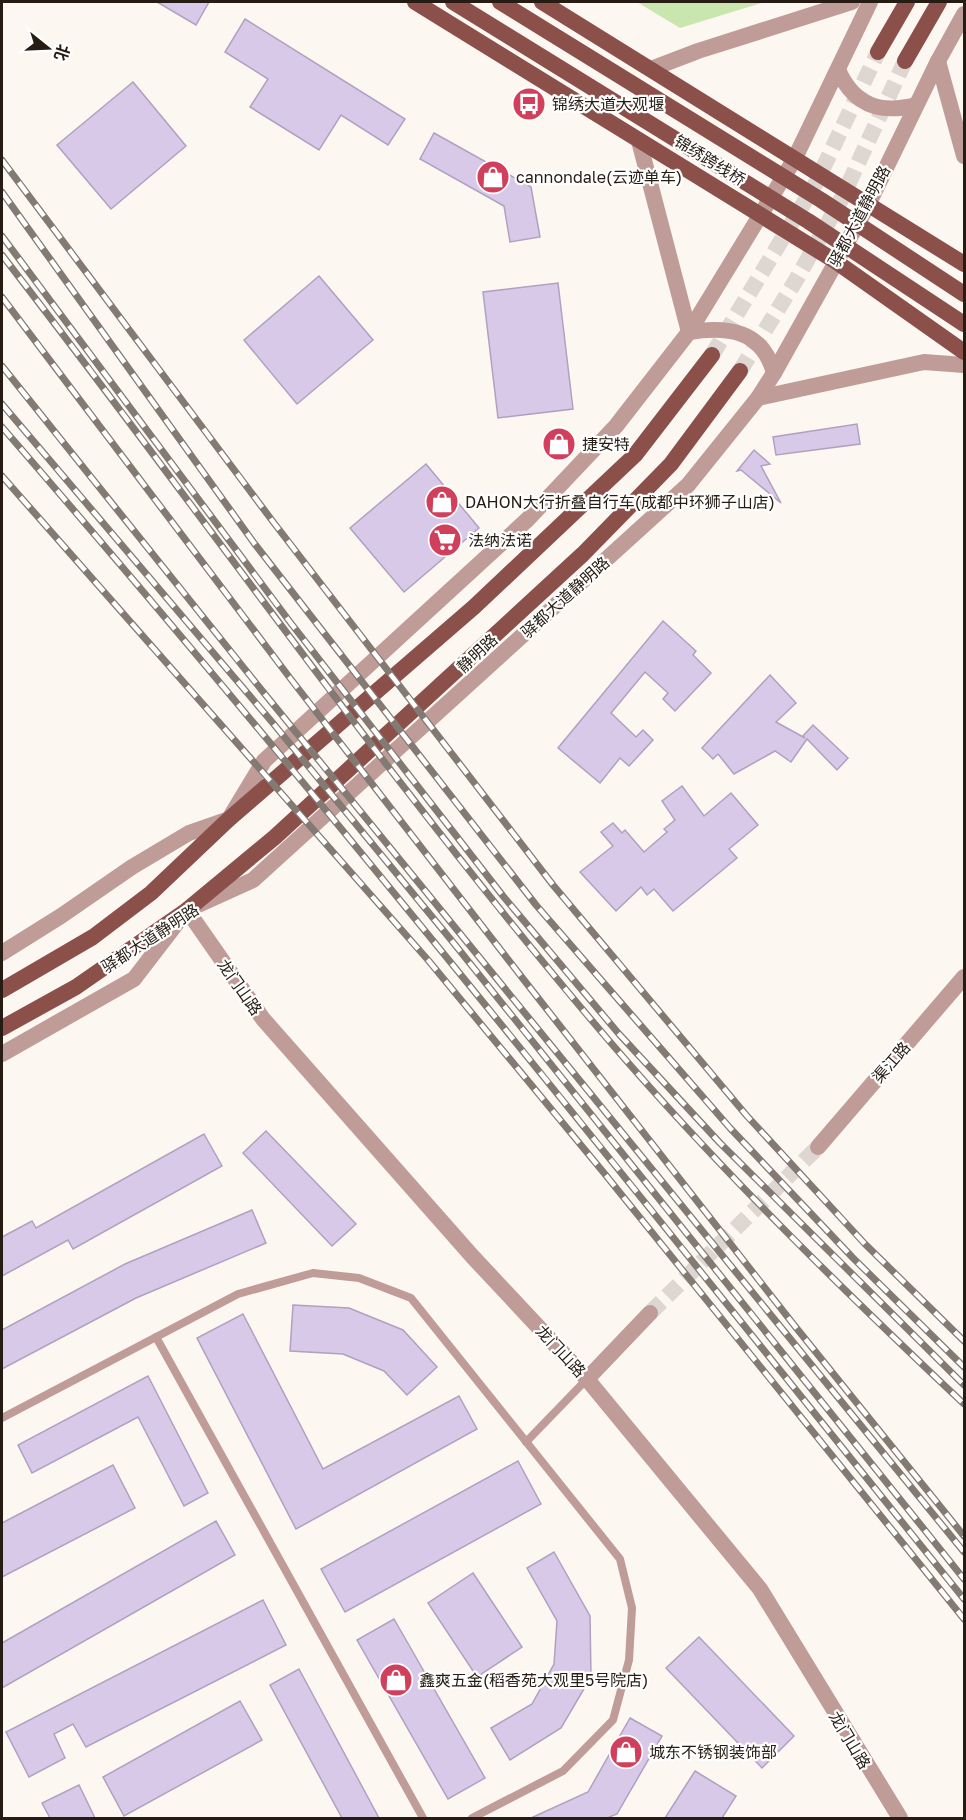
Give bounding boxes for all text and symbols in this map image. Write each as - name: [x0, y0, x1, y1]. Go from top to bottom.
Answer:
- north arrow: [18, 18, 78, 78]
- text: 北: [50, 42, 74, 63]
- bus stop icon: 锦绣大道大观堰: [511, 86, 547, 122]
- place label: 锦绣大道大观堰: [552, 94, 664, 114]
- street label: 锦绣跨线桥: [671, 130, 749, 190]
- shop icon: cannondale(云迹单车): [475, 159, 511, 195]
- street label: 驿都大道静明路: [824, 162, 894, 270]
- place label: cannondale(云迹单车): [516, 167, 682, 187]
- shop icon: 捷安特: [541, 426, 577, 462]
- place label: 捷安特: [582, 434, 630, 454]
- shop icon: DAHON大行折叠自行车(成都中环狮子山店): [424, 484, 460, 520]
- place label: DAHON大行折叠自行车(成都中环狮子山店): [465, 492, 775, 512]
- supermarket icon: 法纳法诺: [427, 522, 463, 558]
- place label: 法纳法诺: [468, 530, 532, 550]
- street label: 驿都大道静明路: [517, 552, 613, 642]
- street label: 静明路: [453, 629, 501, 677]
- street label: 驿都大道静明路: [98, 899, 202, 977]
- street label: 龙门山路: [213, 955, 267, 1019]
- street label: 渠江路: [868, 1037, 914, 1087]
- street label: 龙门山路: [532, 1321, 590, 1381]
- shop icon: 鑫爽五金(稻香苑大观里5号院店): [378, 1662, 414, 1698]
- place label: 鑫爽五金(稻香苑大观里5号院店): [419, 1670, 648, 1690]
- street label: 龙门山路: [825, 1707, 875, 1773]
- shop icon: 城东不锈钢装饰部: [608, 1734, 644, 1770]
- place label: 城东不锈钢装饰部: [649, 1742, 777, 1762]

